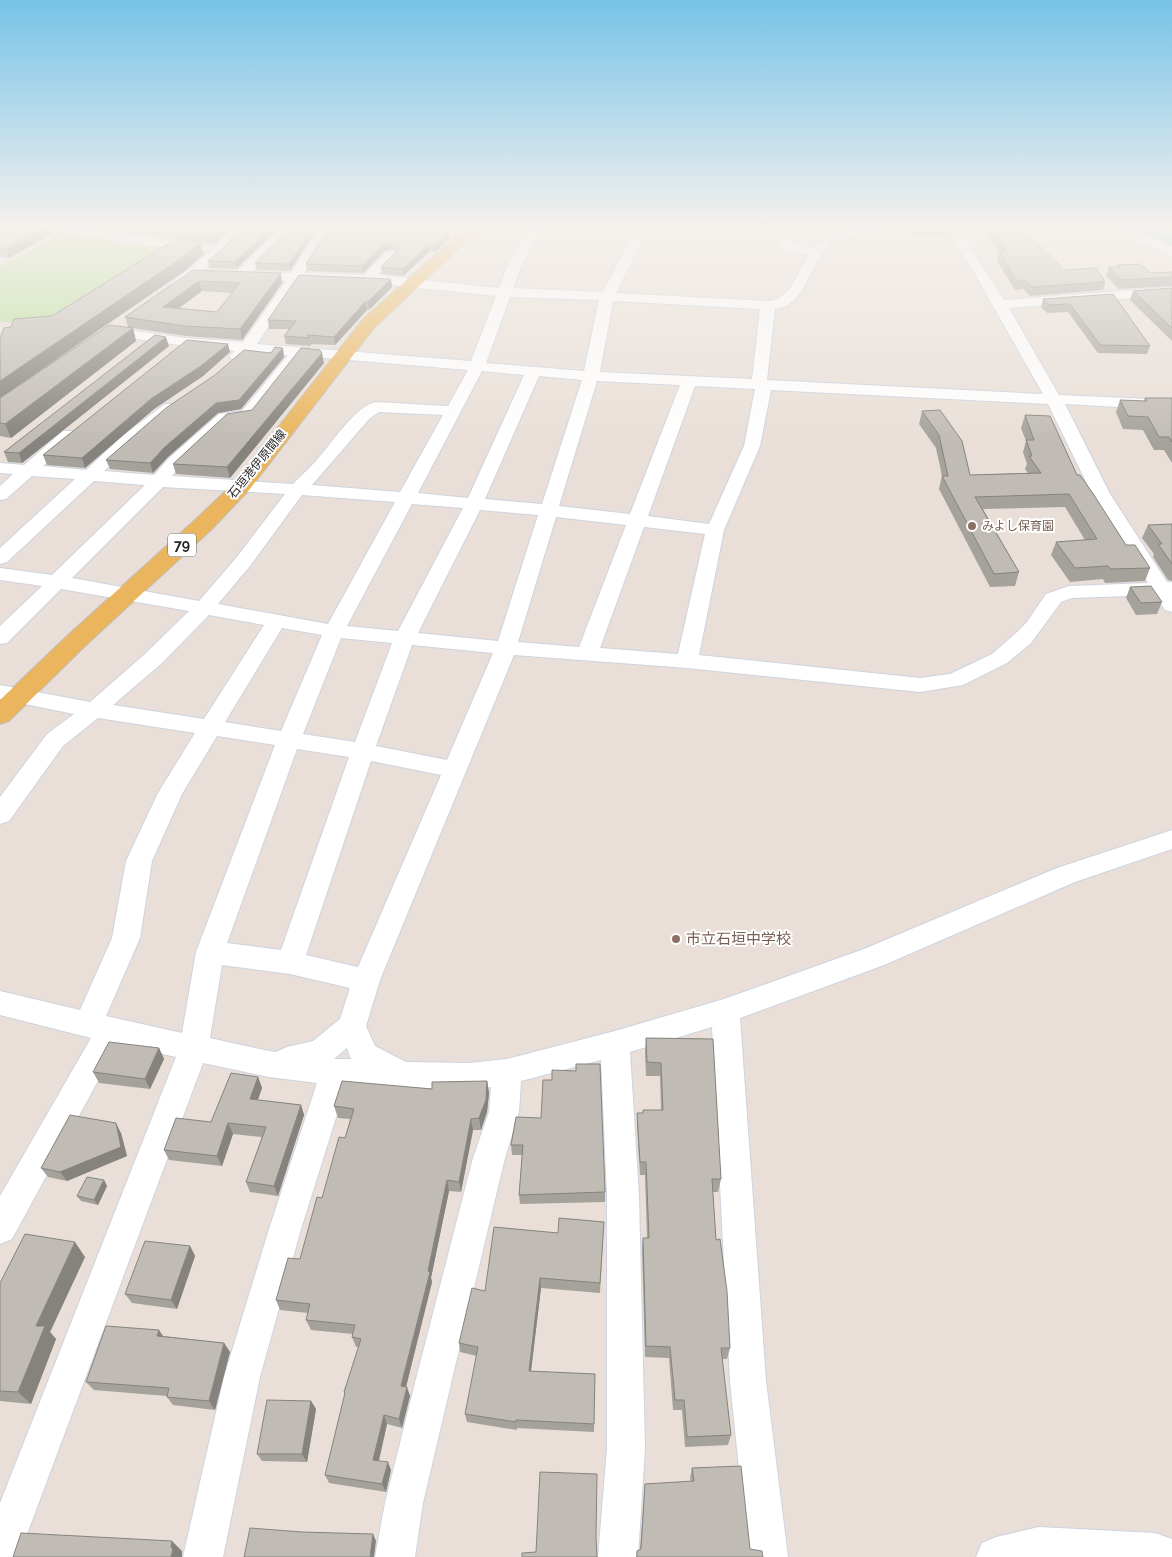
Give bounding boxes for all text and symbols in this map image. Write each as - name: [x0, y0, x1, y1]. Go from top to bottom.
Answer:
- street label: 石垣港伊原間線: [225, 427, 289, 501]
- place label: みよし保育園: [982, 519, 1054, 533]
- marker: みよし保育園: [966, 520, 978, 532]
- road number: 79: [168, 534, 196, 556]
- place label: 市立石垣中学校: [686, 930, 791, 948]
- marker: 市立石垣中学校: [670, 933, 682, 945]

